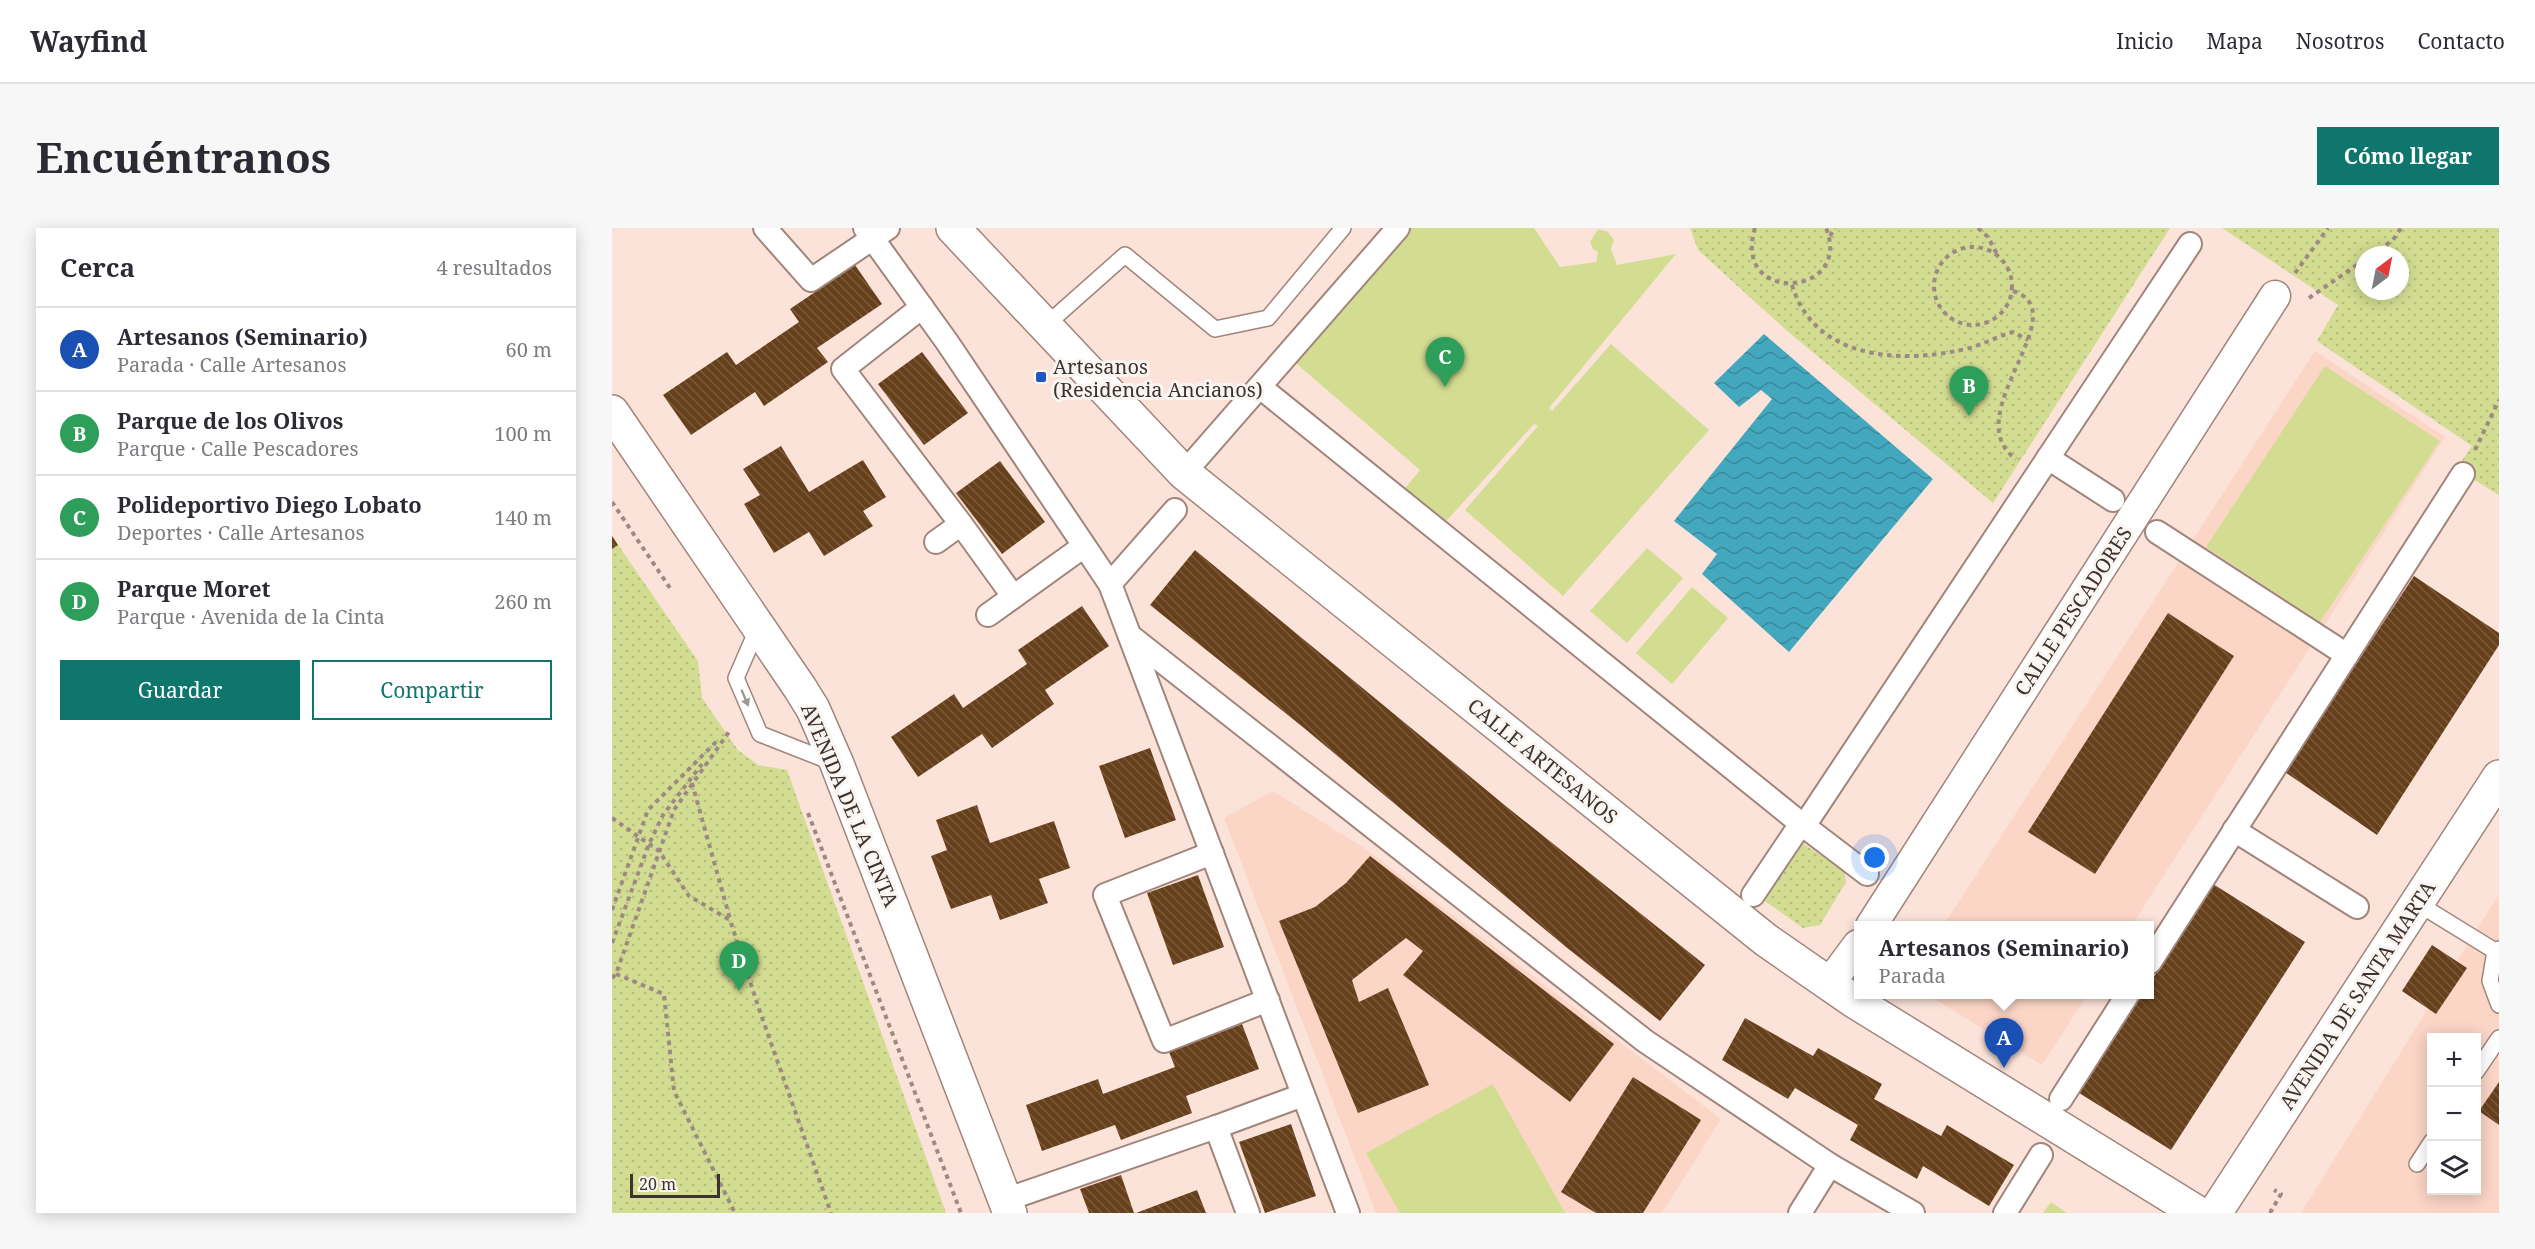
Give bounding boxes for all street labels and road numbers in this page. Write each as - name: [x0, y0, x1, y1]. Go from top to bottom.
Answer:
- street label: CALLE PESCADORES: [2008, 521, 2138, 701]
- street label: CALLE ARTESANOS: [1462, 692, 1624, 830]
- street label: AVENIDA DE LA CINTA: [795, 699, 905, 912]
- street label: AVENIDA DE SANTA MARTA: [2273, 875, 2442, 1115]

